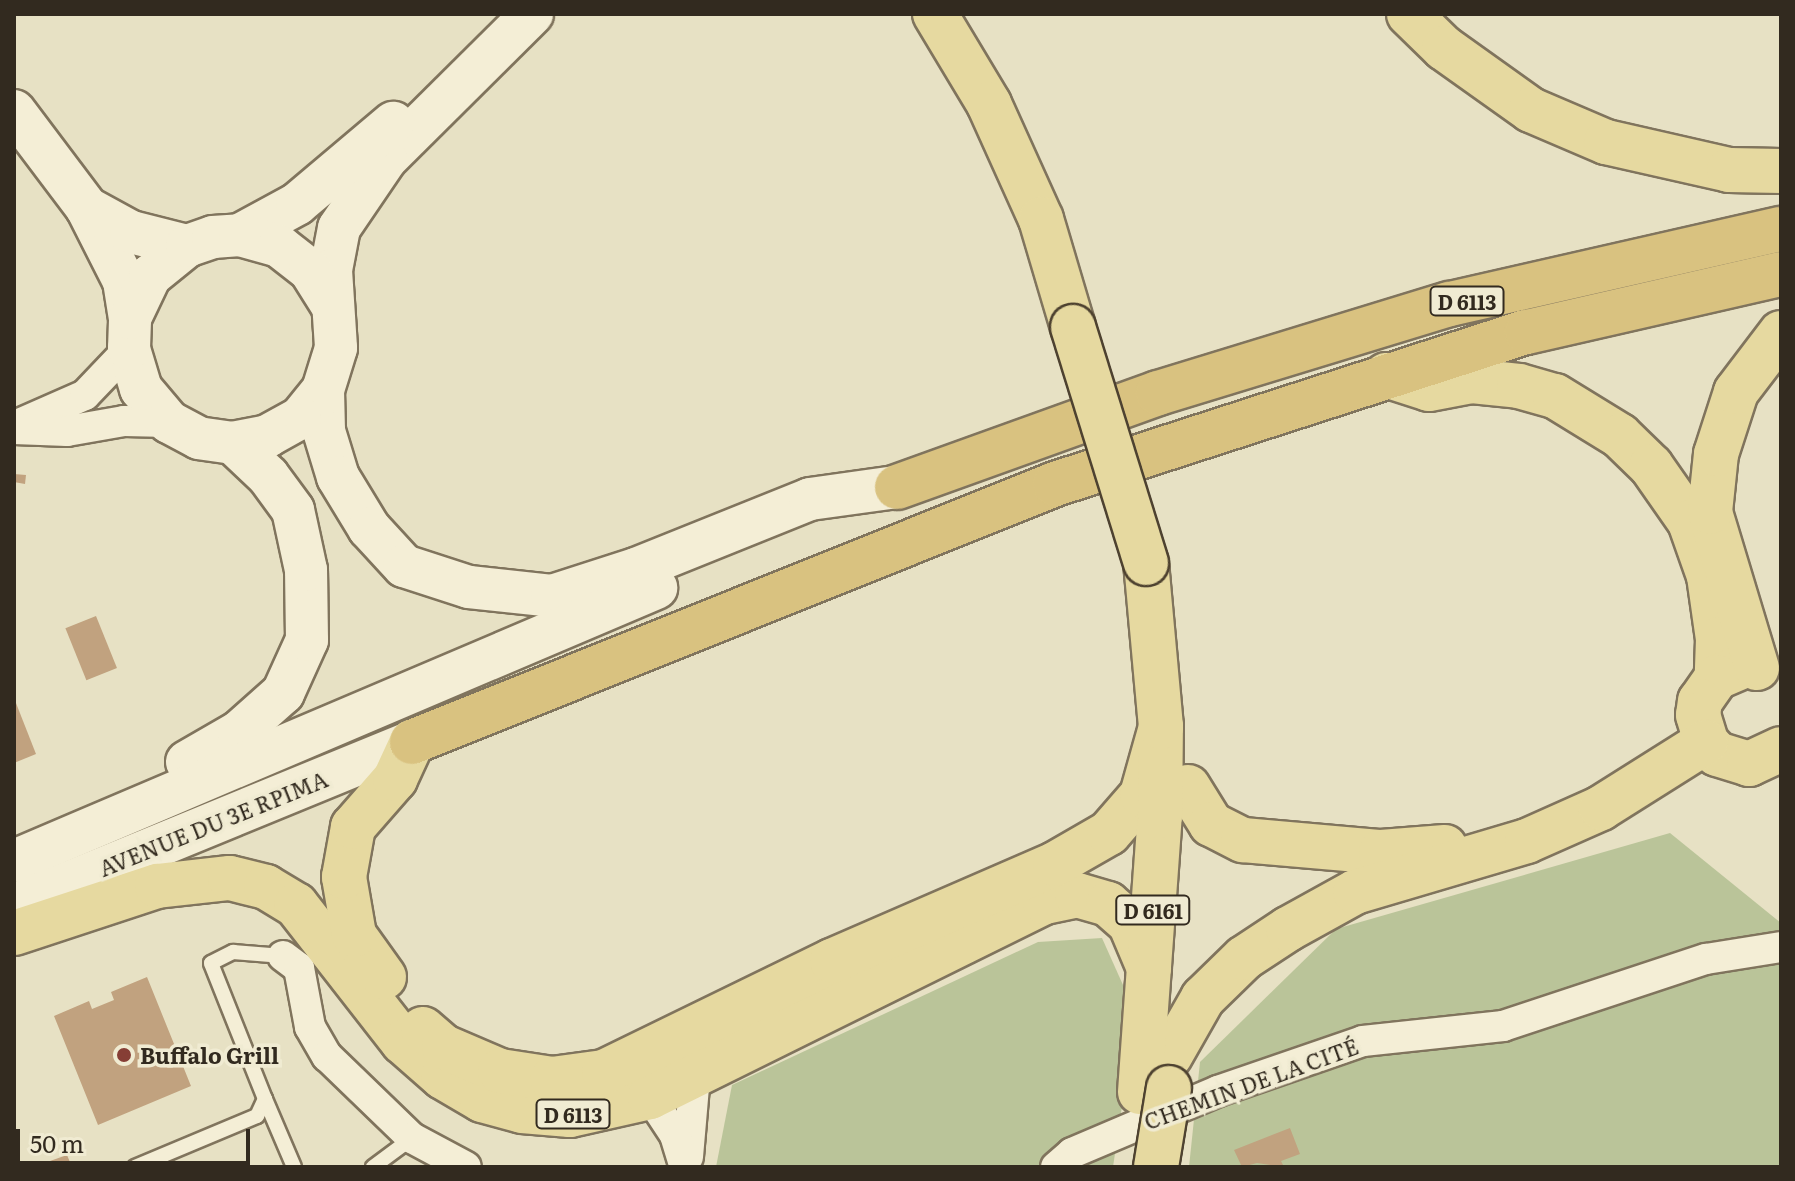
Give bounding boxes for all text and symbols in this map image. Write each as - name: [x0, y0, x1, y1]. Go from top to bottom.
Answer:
- road number: D 6113: [1429, 285, 1505, 317]
- street label: AVENUE DU 3E RPIMA: [95, 765, 331, 881]
- road number: D 6161: [1115, 894, 1191, 926]
- street label: CHEMIN DE LA CITÉ: [1140, 1032, 1362, 1134]
- place label: Buffalo Grill: [140, 1042, 279, 1068]
- marker: Buffalo Grill: [115, 1046, 133, 1064]
- road number: D 6113: [535, 1098, 611, 1130]
- scale bar: [20, 1113, 254, 1163]
- text: 50 m: [30, 1125, 84, 1160]

